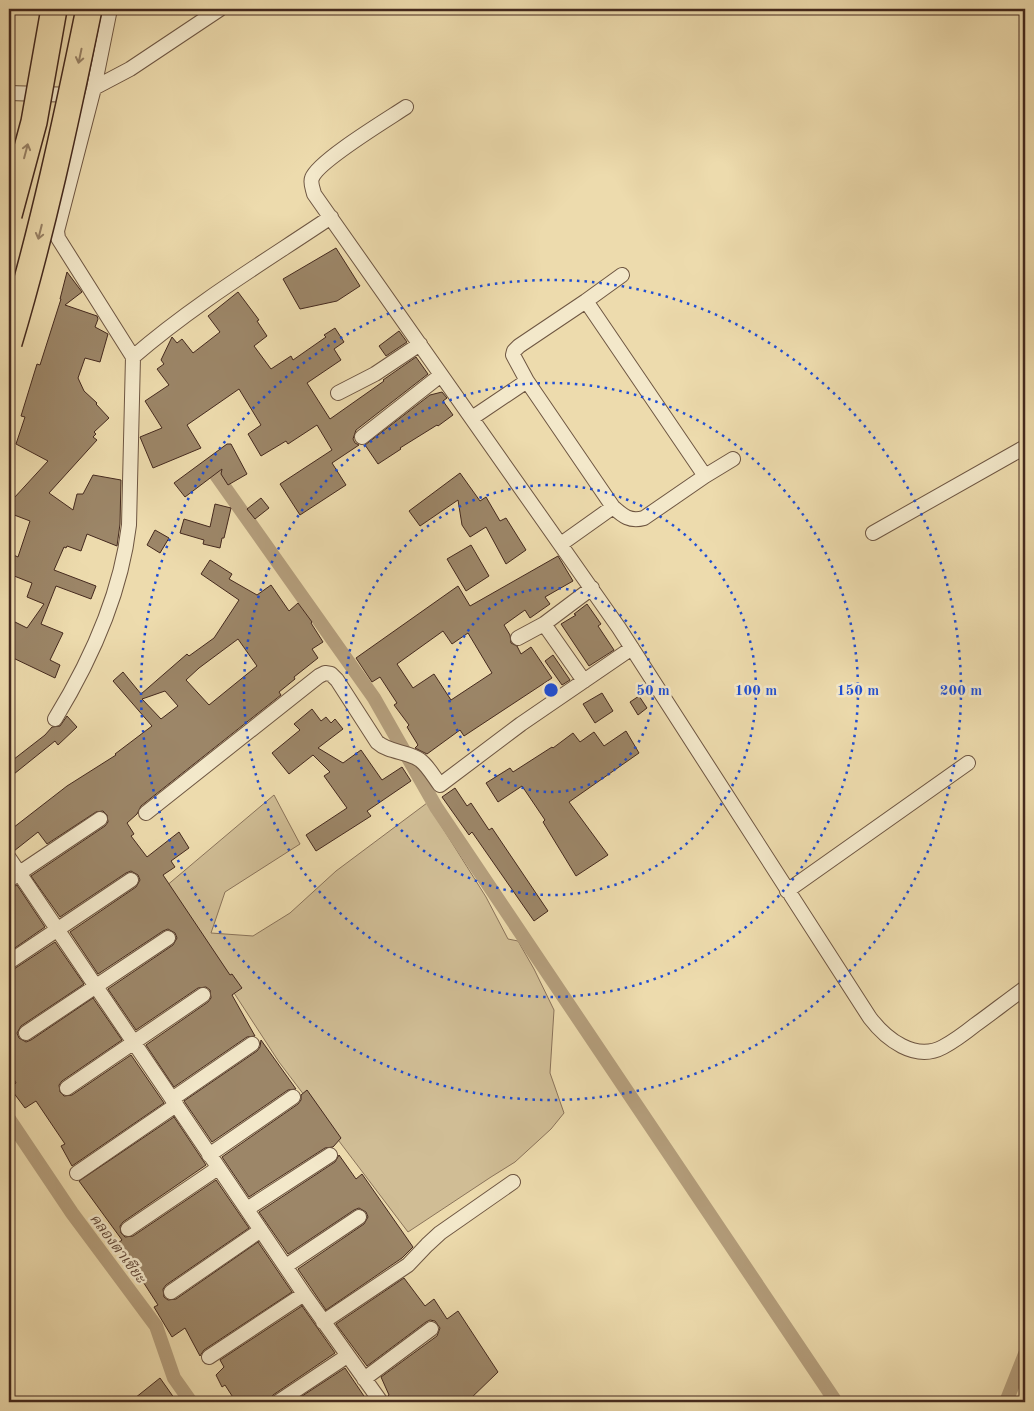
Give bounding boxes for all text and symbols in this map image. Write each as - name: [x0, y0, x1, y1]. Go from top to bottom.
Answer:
- one-way arrow: [74, 48, 84, 64]
- one-way arrow: [22, 144, 31, 160]
- one-way arrow: [34, 223, 44, 239]
- centre of rings: [542, 681, 560, 699]
- text: 50 m: [636, 684, 670, 699]
- text: 100 m: [735, 684, 777, 699]
- text: 150 m: [837, 684, 879, 699]
- text: 200 m: [940, 684, 982, 699]
- water label: คลองตาเซียะ: [86, 1210, 150, 1288]

